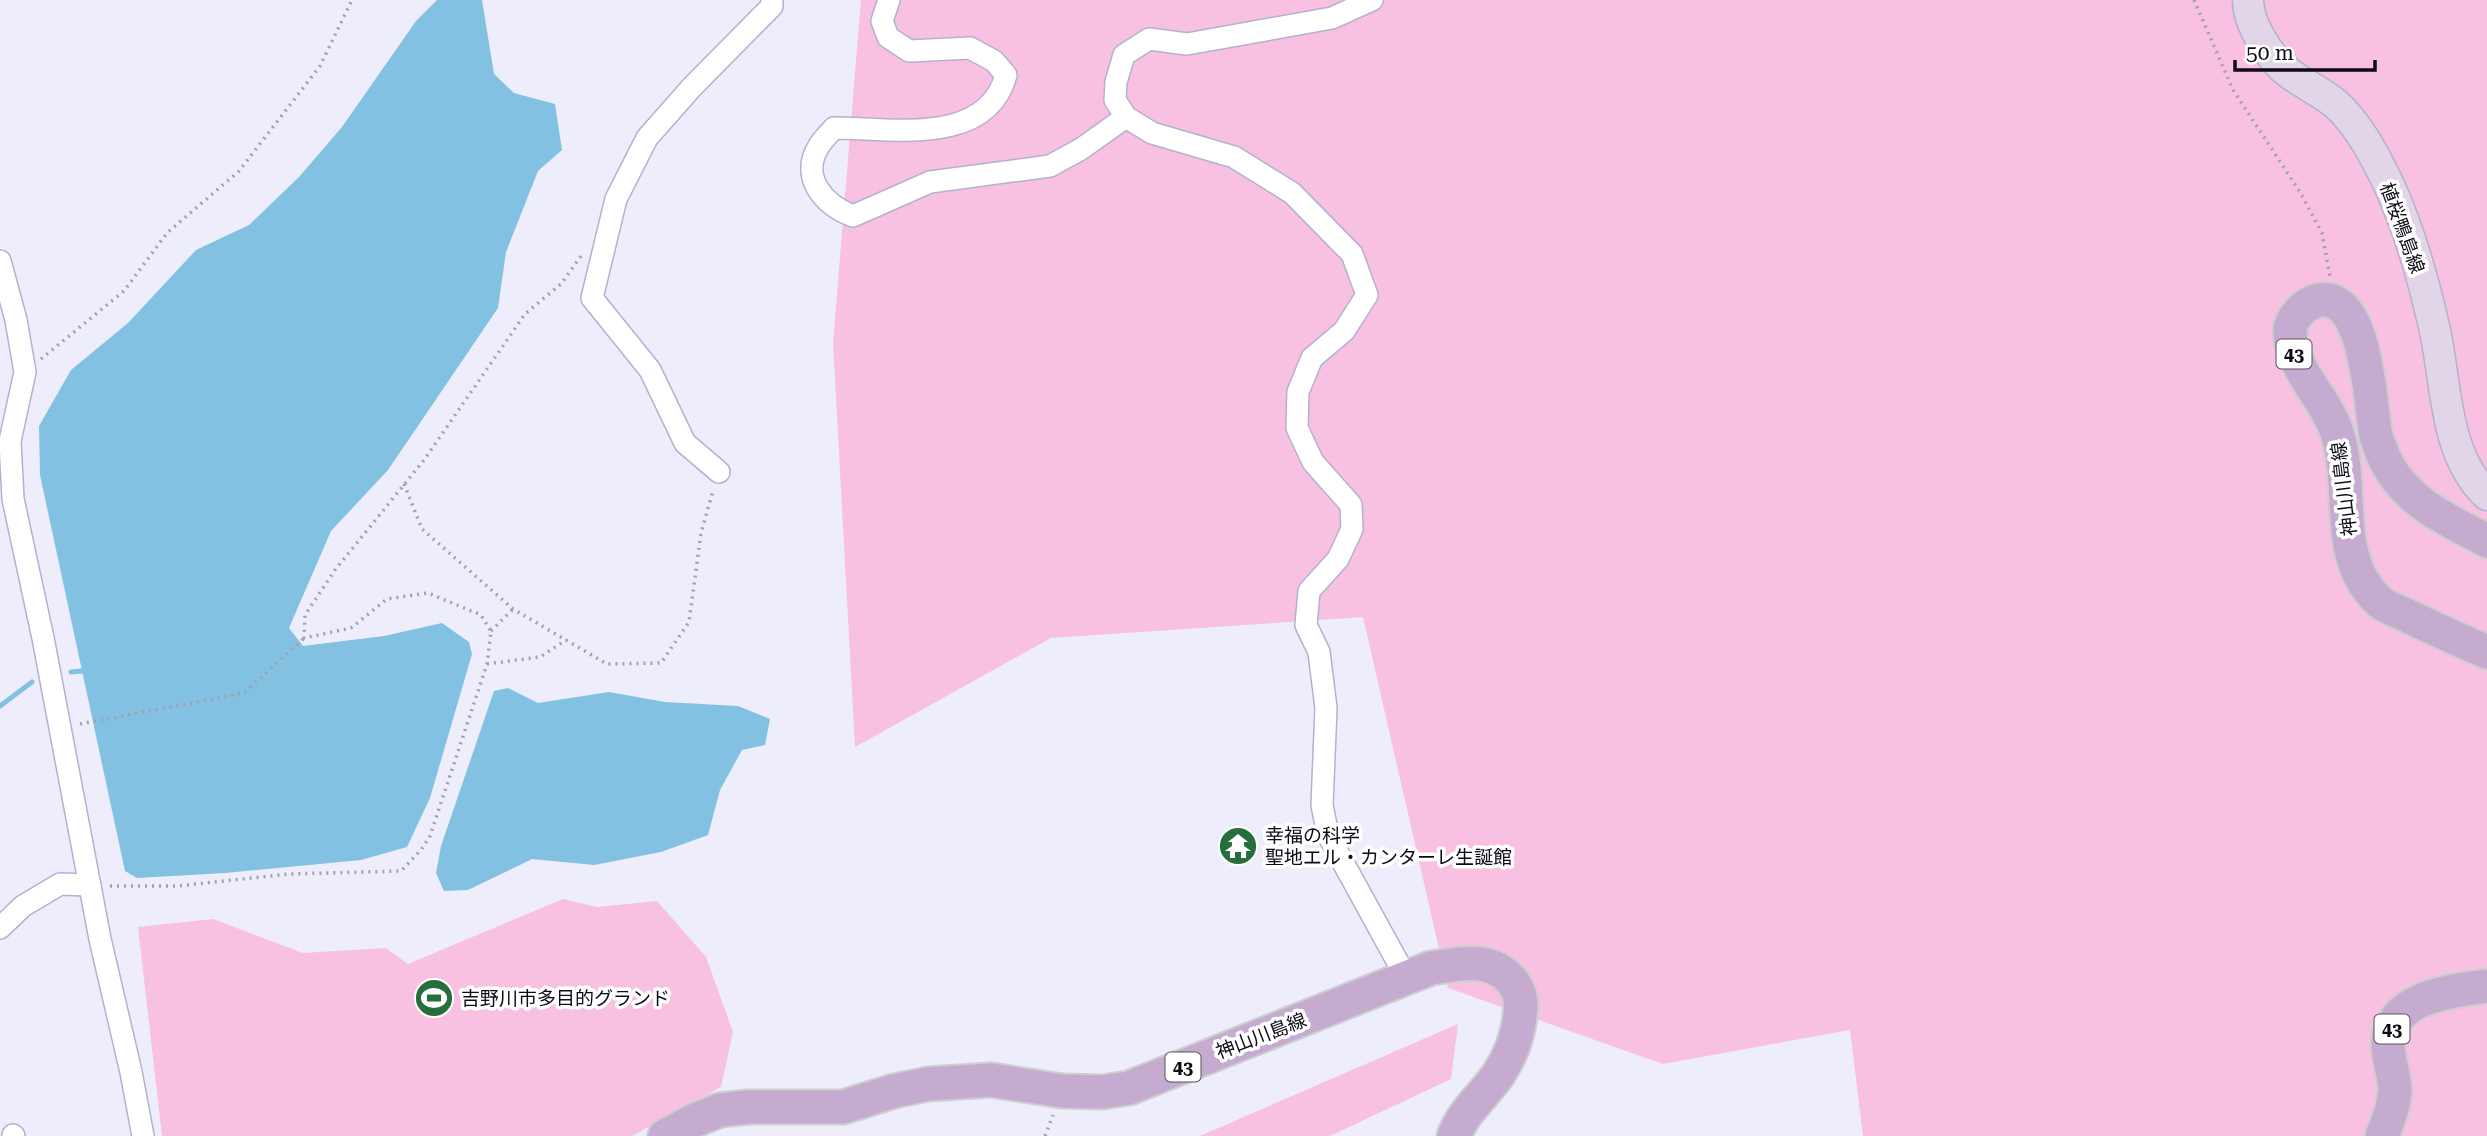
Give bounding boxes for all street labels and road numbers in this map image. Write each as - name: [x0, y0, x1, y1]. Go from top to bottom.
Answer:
- street label: 植桜鴨島線: [2375, 179, 2429, 277]
- road number: 43: [2276, 340, 2312, 368]
- street label: 神山川島線: [2327, 440, 2361, 538]
- street label: 神山川島線: [1213, 1008, 1309, 1064]
- road number: 43: [2374, 1014, 2410, 1044]
- road number: 43: [1166, 1052, 1200, 1082]

